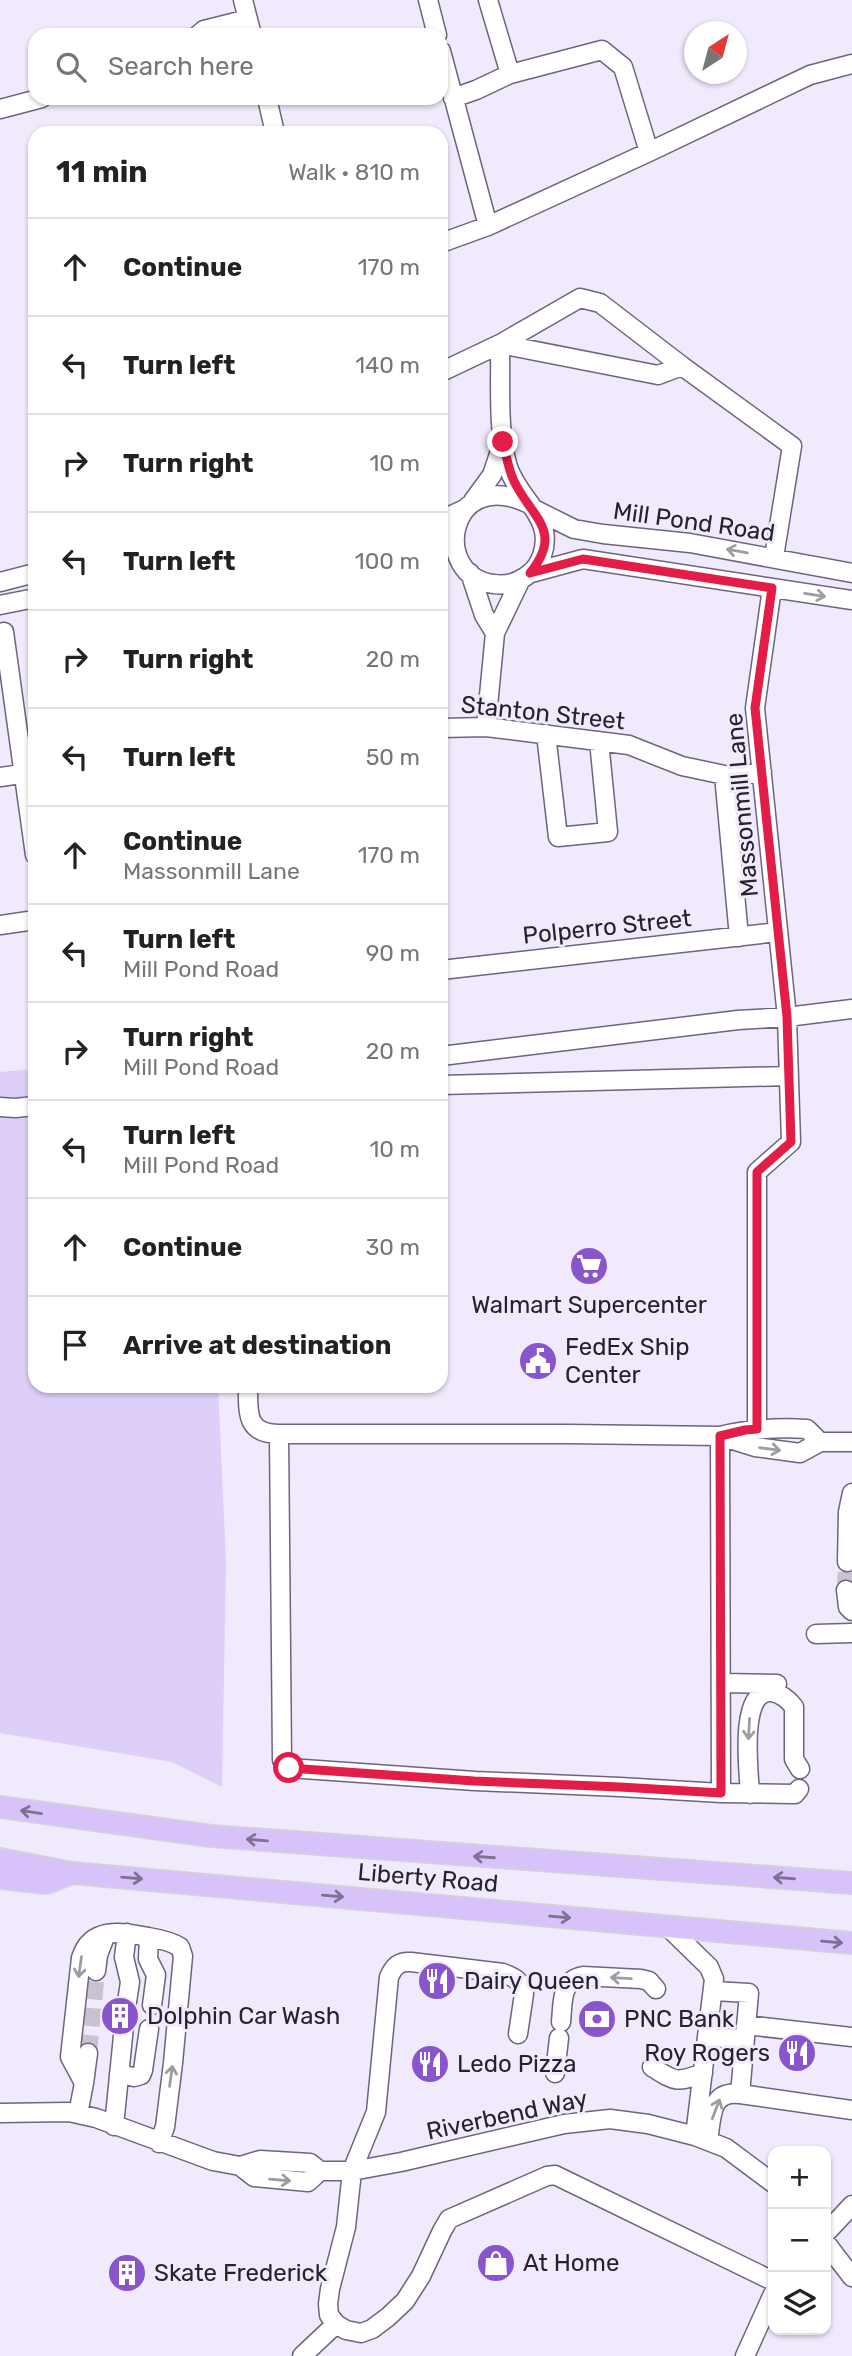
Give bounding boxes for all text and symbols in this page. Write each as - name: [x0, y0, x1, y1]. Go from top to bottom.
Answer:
- north arrow: [684, 21, 747, 84]
- search box: [28, 28, 448, 105]
- icon: search: [52, 48, 90, 86]
- text: Search here: [108, 51, 254, 82]
- text: 11 min: [56, 154, 148, 190]
- text: Walk · 810 m: [288, 158, 420, 186]
- icon: ahead: [56, 248, 94, 286]
- text: Continue: [123, 252, 242, 283]
- text: 170 m: [358, 253, 420, 281]
- icon: left: [56, 346, 94, 384]
- text: Turn left: [123, 350, 235, 381]
- text: 140 m: [355, 351, 420, 379]
- route end: [487, 426, 518, 457]
- icon: right: [56, 444, 94, 482]
- text: Turn right: [123, 448, 253, 479]
- text: 10 m: [369, 449, 420, 477]
- street label: Mill Pond Road: [611, 497, 777, 547]
- icon: left: [56, 542, 94, 580]
- one-way arrow: [726, 544, 749, 557]
- text: Turn left: [123, 546, 235, 577]
- text: 100 m: [355, 547, 420, 575]
- one-way arrow: [803, 589, 826, 602]
- icon: right: [56, 640, 94, 678]
- text: Turn right: [123, 644, 253, 675]
- text: 20 m: [366, 645, 420, 673]
- street label: Stanton Street: [460, 690, 626, 736]
- street label: Massonmill Lane: [720, 712, 764, 898]
- icon: left: [56, 738, 94, 776]
- text: Turn left: [123, 742, 235, 773]
- text: 50 m: [366, 743, 420, 771]
- text: Continue: [123, 826, 242, 857]
- icon: ahead: [56, 836, 94, 874]
- text: 170 m: [358, 841, 420, 869]
- text: Massonmill Lane: [123, 857, 300, 885]
- street label: Polperro Street: [521, 904, 693, 950]
- text: Turn left: [123, 924, 235, 955]
- icon: left: [56, 934, 94, 972]
- text: 90 m: [366, 939, 420, 967]
- text: Mill Pond Road: [123, 955, 279, 983]
- text: Turn right: [123, 1022, 253, 1053]
- icon: right: [56, 1032, 94, 1070]
- text: 20 m: [366, 1037, 420, 1065]
- text: Mill Pond Road: [123, 1053, 279, 1081]
- text: Turn left: [123, 1120, 235, 1151]
- icon: left: [56, 1130, 94, 1168]
- text: 10 m: [369, 1135, 420, 1163]
- text: Mill Pond Road: [123, 1151, 279, 1179]
- icon: ahead: [56, 1228, 94, 1266]
- text: Continue: [123, 1232, 242, 1263]
- text: 30 m: [365, 1233, 420, 1261]
- supermarket icon: Walmart Supercenter: [568, 1245, 610, 1287]
- place label: Walmart Supercenter: [471, 1291, 707, 1319]
- icon: arrive: [56, 1326, 94, 1364]
- text: Arrive at destination: [123, 1330, 391, 1361]
- place label: FedEx Ship Center: [565, 1333, 689, 1389]
- public building icon: FedEx Ship Center: [517, 1340, 559, 1382]
- one-way arrow: [758, 1443, 781, 1456]
- one-way arrow: [743, 1717, 756, 1740]
- route start: [273, 1752, 304, 1783]
- one-way arrow: [20, 1805, 43, 1818]
- one-way arrow: [246, 1833, 269, 1846]
- one-way arrow: [473, 1850, 495, 1863]
- street label: Liberty Road: [357, 1858, 499, 1898]
- one-way arrow: [773, 1871, 796, 1884]
- one-way arrow: [120, 1872, 143, 1885]
- one-way arrow: [321, 1890, 344, 1903]
- one-way arrow: [548, 1911, 571, 1924]
- one-way arrow: [820, 1935, 843, 1948]
- one-way arrow: [74, 1955, 87, 1978]
- restaurant icon: Dairy Queen: [416, 1960, 458, 2002]
- place label: Dairy Queen: [464, 1967, 599, 1995]
- one-way arrow: [610, 1971, 633, 1984]
- building icon: Dolphin Car Wash: [99, 1995, 141, 2037]
- bank icon: PNC Bank: [576, 1998, 618, 2040]
- place label: Dolphin Car Wash: [147, 2002, 340, 2030]
- place label: PNC Bank: [624, 2005, 735, 2033]
- restaurant icon: Roy Rogers: [776, 2032, 818, 2074]
- place label: Roy Rogers: [644, 2039, 770, 2067]
- restaurant icon: Ledo Pizza: [409, 2043, 451, 2085]
- place label: Ledo Pizza: [457, 2050, 577, 2078]
- one-way arrow: [165, 2065, 178, 2088]
- street label: Riverbend Way: [424, 2084, 590, 2146]
- one-way arrow: [710, 2098, 723, 2120]
- map controls: [768, 2146, 831, 2335]
- button: +: [768, 2146, 831, 2209]
- one-way arrow: [269, 2174, 291, 2187]
- button: −: [768, 2209, 831, 2272]
- shop icon: At Home: [475, 2242, 517, 2284]
- place label: At Home: [523, 2249, 619, 2277]
- building icon: Skate Frederick: [106, 2252, 148, 2294]
- place label: Skate Frederick: [154, 2259, 328, 2287]
- button: layers: [768, 2272, 831, 2335]

